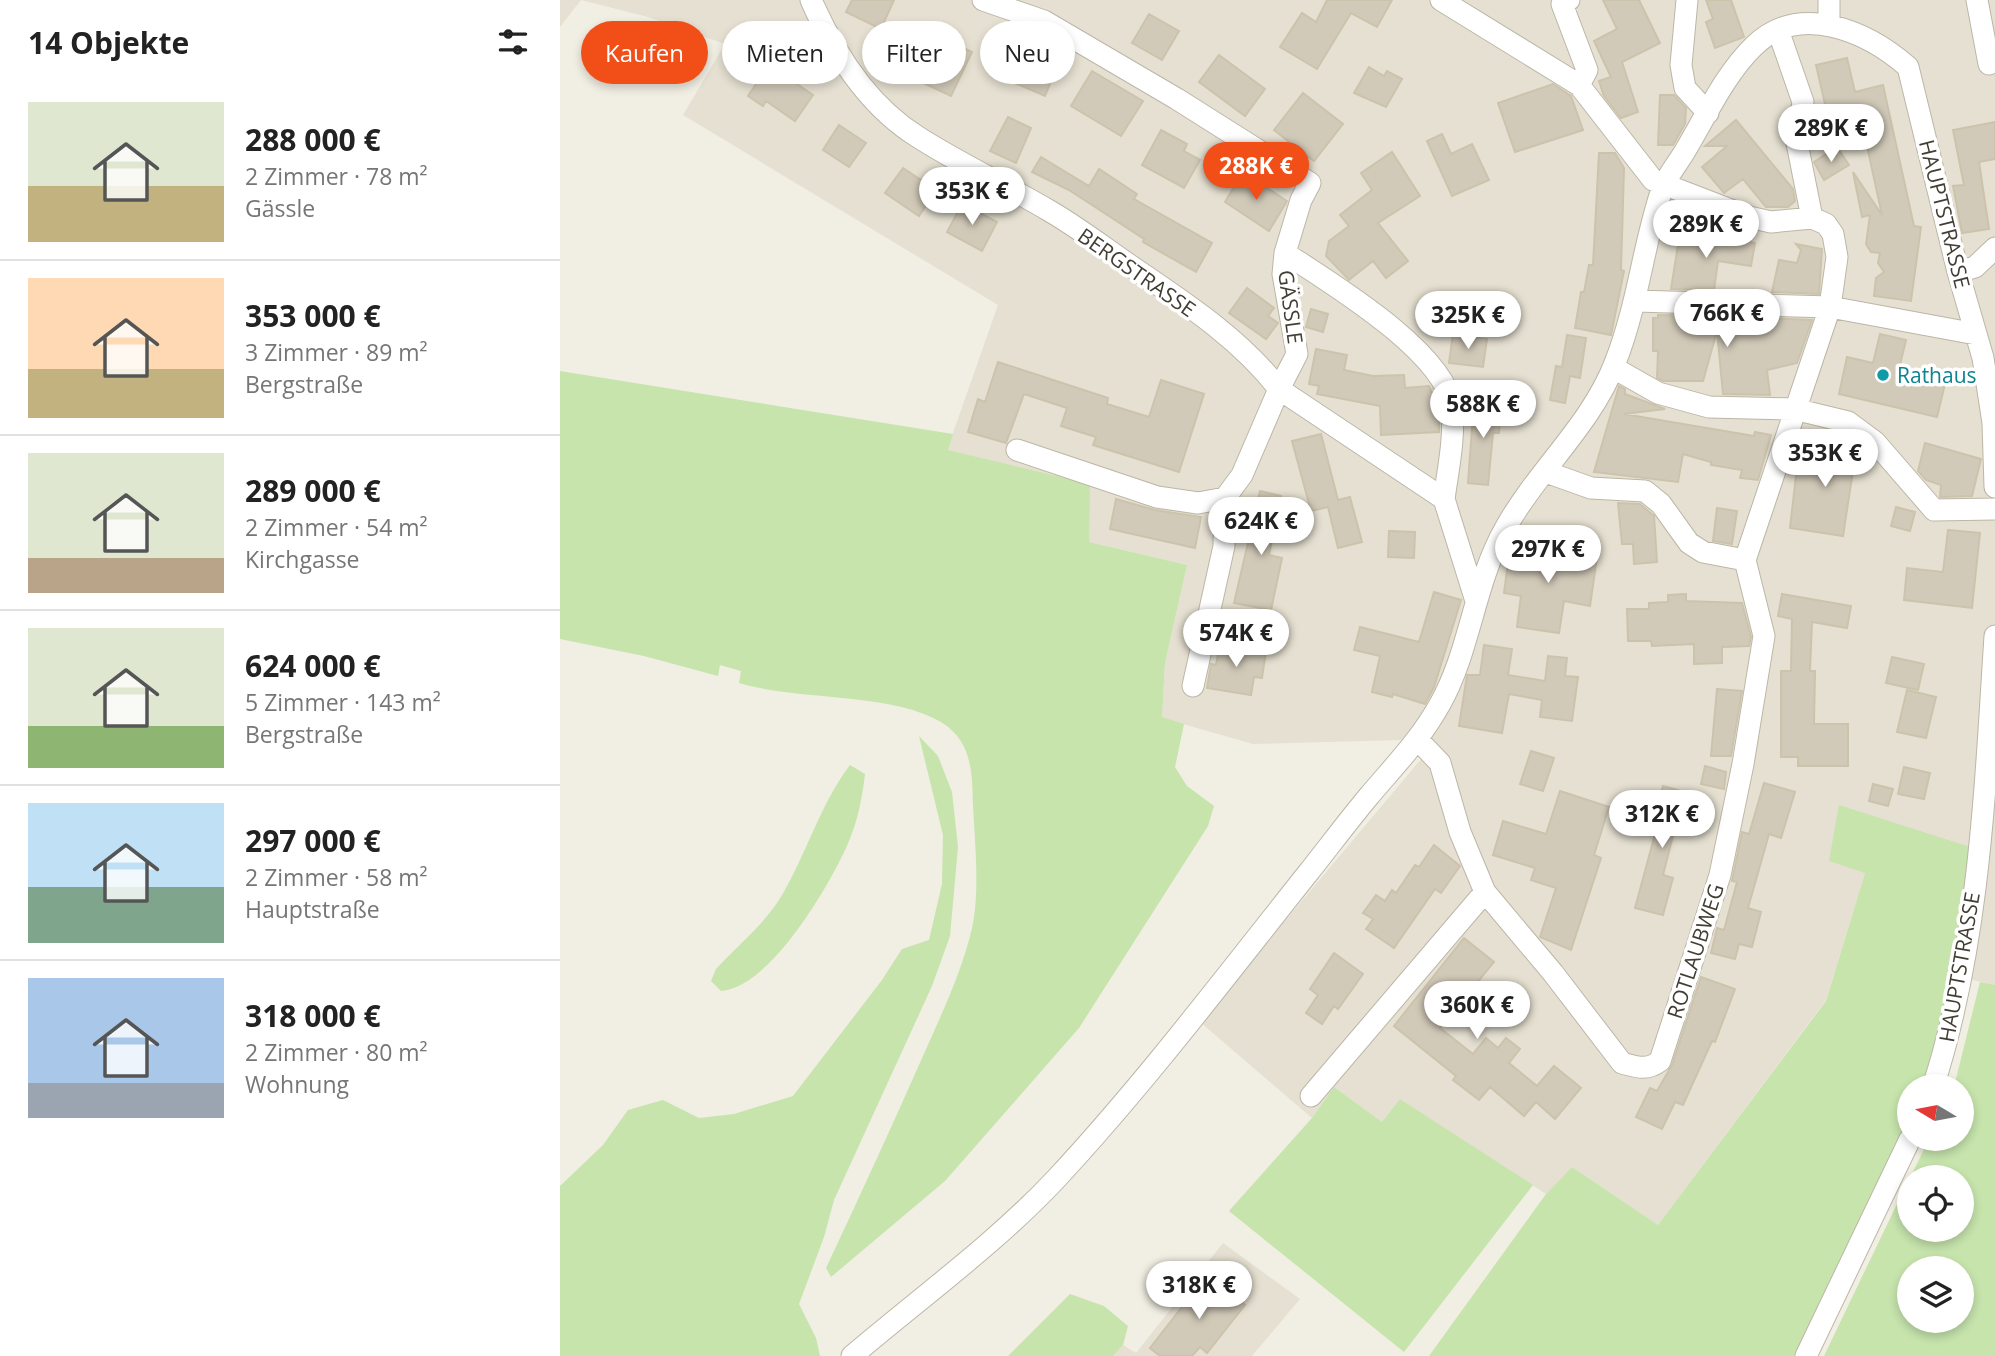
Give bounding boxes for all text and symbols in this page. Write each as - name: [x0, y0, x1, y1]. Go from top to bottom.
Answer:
- chip: Kaufen: [581, 21, 708, 84]
- chip: Mieten: [722, 21, 848, 84]
- chip: Filter: [862, 21, 966, 84]
- chip: Neu: [980, 21, 1075, 84]
- text: 14 Objekte: [28, 22, 189, 63]
- icon: filters: [494, 23, 532, 61]
- pin: 289K €: [1774, 104, 1888, 164]
- text: 289K €: [1794, 111, 1868, 143]
- text: 288 000 €: [245, 119, 381, 160]
- icon: home: [84, 130, 168, 214]
- street label: HAUPTSTRASSE: [1913, 137, 1977, 291]
- pin: 288K €: [1199, 142, 1313, 202]
- text: 288K €: [1219, 149, 1293, 181]
- text: 2 Zimmer · 78 m²: [245, 160, 428, 192]
- pin: 353K €: [915, 168, 1029, 227]
- text: 353K €: [935, 174, 1009, 206]
- text: Gässle: [245, 192, 315, 224]
- pin: 289K €: [1649, 201, 1763, 260]
- text: 289K €: [1669, 207, 1743, 239]
- street label: BERGSTRASSE: [1073, 221, 1201, 323]
- street label: GÄSSLE: [1272, 268, 1310, 346]
- pin: 766K €: [1670, 290, 1784, 349]
- pin: 325K €: [1411, 292, 1525, 351]
- text: 353 000 €: [245, 295, 381, 336]
- text: 766K €: [1690, 296, 1764, 328]
- text: 325K €: [1431, 298, 1505, 330]
- icon: home: [84, 306, 168, 390]
- text: 3 Zimmer · 89 m²: [245, 336, 428, 368]
- place label: Rathaus: [1897, 361, 1977, 389]
- marker: Rathaus: [1875, 367, 1891, 383]
- text: Bergstraße: [245, 368, 363, 400]
- pin: 588K €: [1426, 380, 1540, 440]
- text: 588K €: [1446, 387, 1520, 419]
- pin: 353K €: [1768, 430, 1882, 489]
- text: 353K €: [1788, 436, 1862, 468]
- text: 289 000 €: [245, 470, 381, 511]
- icon: home: [84, 481, 168, 565]
- pin: 624K €: [1204, 498, 1318, 557]
- text: 624K €: [1224, 504, 1298, 536]
- text: 2 Zimmer · 54 m²: [245, 511, 428, 543]
- pin: 297K €: [1491, 526, 1605, 585]
- text: 297K €: [1511, 532, 1585, 564]
- text: Kirchgasse: [245, 543, 360, 575]
- pin: 574K €: [1179, 610, 1293, 669]
- text: 574K €: [1199, 616, 1273, 648]
- text: 624 000 €: [245, 645, 381, 686]
- icon: home: [84, 656, 168, 740]
- text: 5 Zimmer · 143 m²: [245, 686, 441, 718]
- text: Bergstraße: [245, 718, 363, 750]
- pin: 312K €: [1605, 790, 1719, 850]
- text: 312K €: [1625, 797, 1699, 829]
- text: 297 000 €: [245, 820, 381, 861]
- icon: home: [84, 831, 168, 915]
- text: 2 Zimmer · 58 m²: [245, 861, 428, 893]
- street label: ROTLAUBWEG: [1660, 880, 1730, 1022]
- street label: HAUPTSTRASSE: [1932, 890, 1986, 1044]
- text: Hauptstraße: [245, 893, 380, 925]
- pin: 360K €: [1420, 982, 1534, 1041]
- text: 360K €: [1440, 988, 1514, 1020]
- text: 318 000 €: [245, 995, 381, 1036]
- icon: home: [84, 1006, 168, 1090]
- text: 2 Zimmer · 80 m²: [245, 1036, 428, 1068]
- text: Wohnung: [245, 1068, 349, 1100]
- north arrow: [1897, 1074, 1974, 1152]
- map controls: [1897, 1074, 1974, 1333]
- button: locate: [1897, 1165, 1974, 1242]
- button: layers: [1897, 1256, 1974, 1333]
- pin: 318K €: [1142, 1262, 1256, 1321]
- text: 318K €: [1162, 1268, 1236, 1300]

